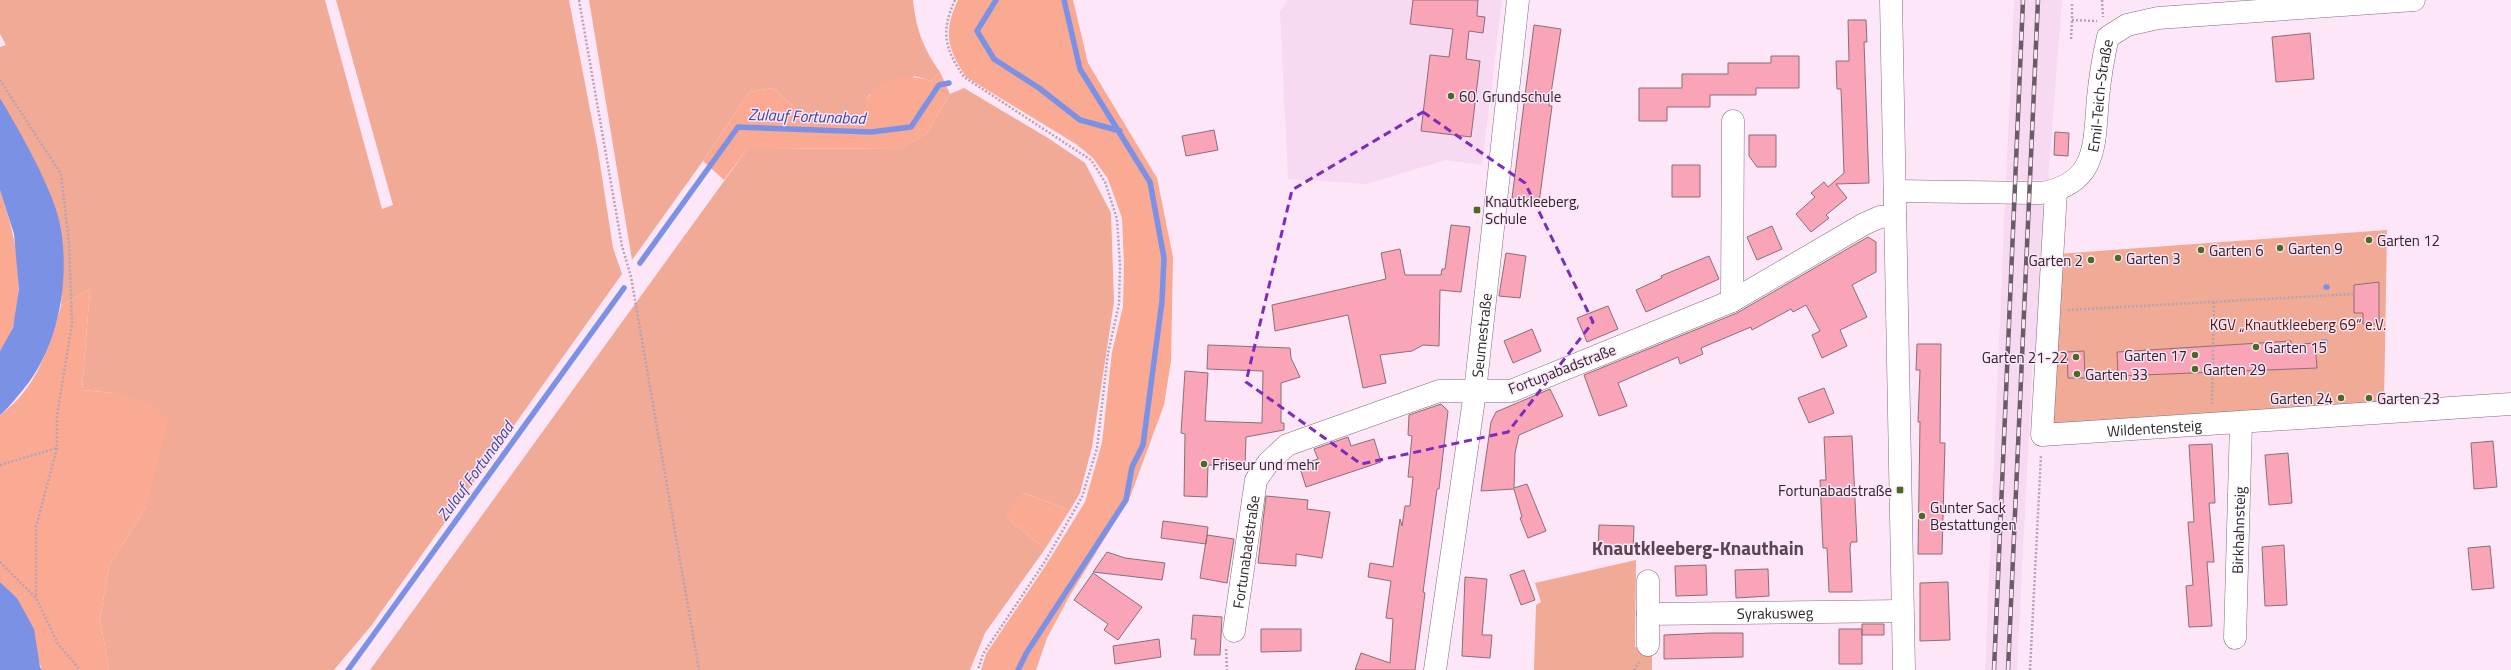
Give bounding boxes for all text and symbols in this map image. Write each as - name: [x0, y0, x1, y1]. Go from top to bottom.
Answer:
- street label: Emil-Teich-Straße: [2081, 37, 2119, 154]
- place label: 60. Grundschule: [1459, 85, 1561, 108]
- marker: 60. Grundschule: [1446, 91, 1456, 101]
- water label: Zulauf Fortunabad: [748, 102, 868, 130]
- place label: Knautkleeberg, Schule: [1485, 190, 1580, 230]
- marker: Knautkleeberg, Schule: [1472, 205, 1482, 215]
- place label: Garten 12: [2377, 229, 2440, 252]
- marker: Garten 12: [2364, 235, 2374, 245]
- place label: Garten 9: [2288, 237, 2343, 260]
- place label: Garten 6: [2209, 239, 2264, 262]
- marker: Garten 9: [2275, 243, 2285, 253]
- marker: Garten 6: [2196, 245, 2206, 255]
- place label: Garten 3: [2126, 247, 2181, 270]
- place label: Garten 2: [2028, 249, 2083, 272]
- marker: Garten 3: [2113, 253, 2123, 263]
- marker: Garten 2: [2086, 255, 2096, 265]
- street label: Seumestraße: [1465, 292, 1497, 379]
- park label: KGV „Knautkleeberg 69“ e.V.: [2210, 313, 2386, 336]
- place label: Garten 15: [2264, 336, 2327, 359]
- street label: Fortunabadstraße: [1505, 338, 1619, 400]
- marker: Garten 15: [2251, 342, 2261, 352]
- place label: Garten 17: [2124, 344, 2187, 367]
- place label: Garten 21-22: [1982, 346, 2068, 369]
- marker: Garten 17: [2190, 350, 2200, 360]
- marker: Garten 21-22: [2071, 352, 2081, 362]
- place label: Garten 29: [2203, 358, 2266, 381]
- place label: Garten 33: [2085, 363, 2148, 386]
- marker: Garten 29: [2190, 364, 2200, 374]
- marker: Garten 33: [2072, 369, 2082, 379]
- place label: Garten 24: [2270, 387, 2333, 410]
- place label: Garten 23: [2377, 387, 2440, 410]
- marker: Garten 24: [2336, 393, 2346, 403]
- marker: Garten 23: [2364, 393, 2374, 403]
- street label: Wildentensteig: [2106, 413, 2203, 442]
- water label: Zulauf Fortunabad: [431, 415, 520, 525]
- place label: Friseur und mehr: [1212, 453, 1320, 476]
- marker: Friseur und mehr: [1199, 459, 1209, 469]
- place label: Fortunabadstraße: [1778, 479, 1892, 502]
- marker: Fortunabadstraße: [1895, 485, 1905, 495]
- street label: Birkhahnsteig: [2225, 486, 2251, 574]
- street label: Fortunabadstraße: [1226, 494, 1265, 610]
- place label: Gunter Sack Bestattungen: [1930, 496, 2016, 536]
- marker: Gunter Sack Bestattungen: [1917, 511, 1927, 521]
- district label: Knautkleeberg-Knauthain: [1592, 533, 1804, 562]
- street label: Syrakusweg: [1737, 601, 1814, 624]

